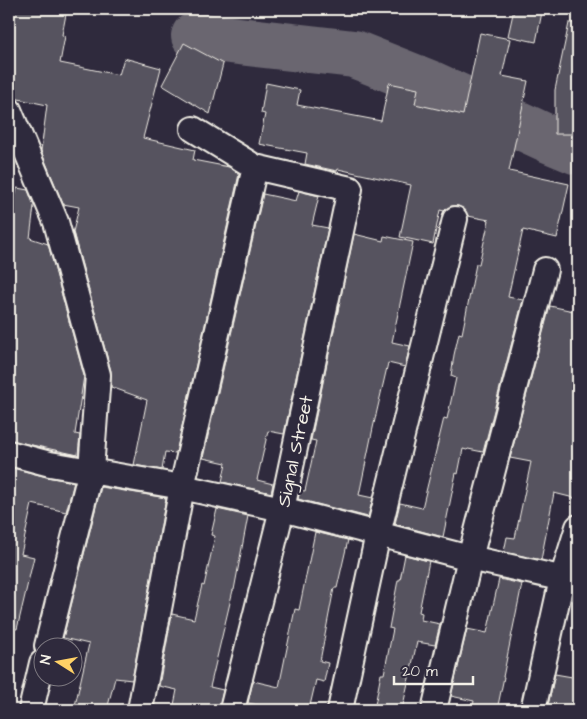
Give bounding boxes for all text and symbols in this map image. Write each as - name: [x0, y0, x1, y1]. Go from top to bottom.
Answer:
- street label: Signal Street: [270, 393, 321, 510]
- north arrow: [32, 636, 82, 686]
- text: N: [36, 653, 57, 666]
- scale bar: [394, 654, 473, 686]
- text: 20 m: [402, 661, 438, 682]

